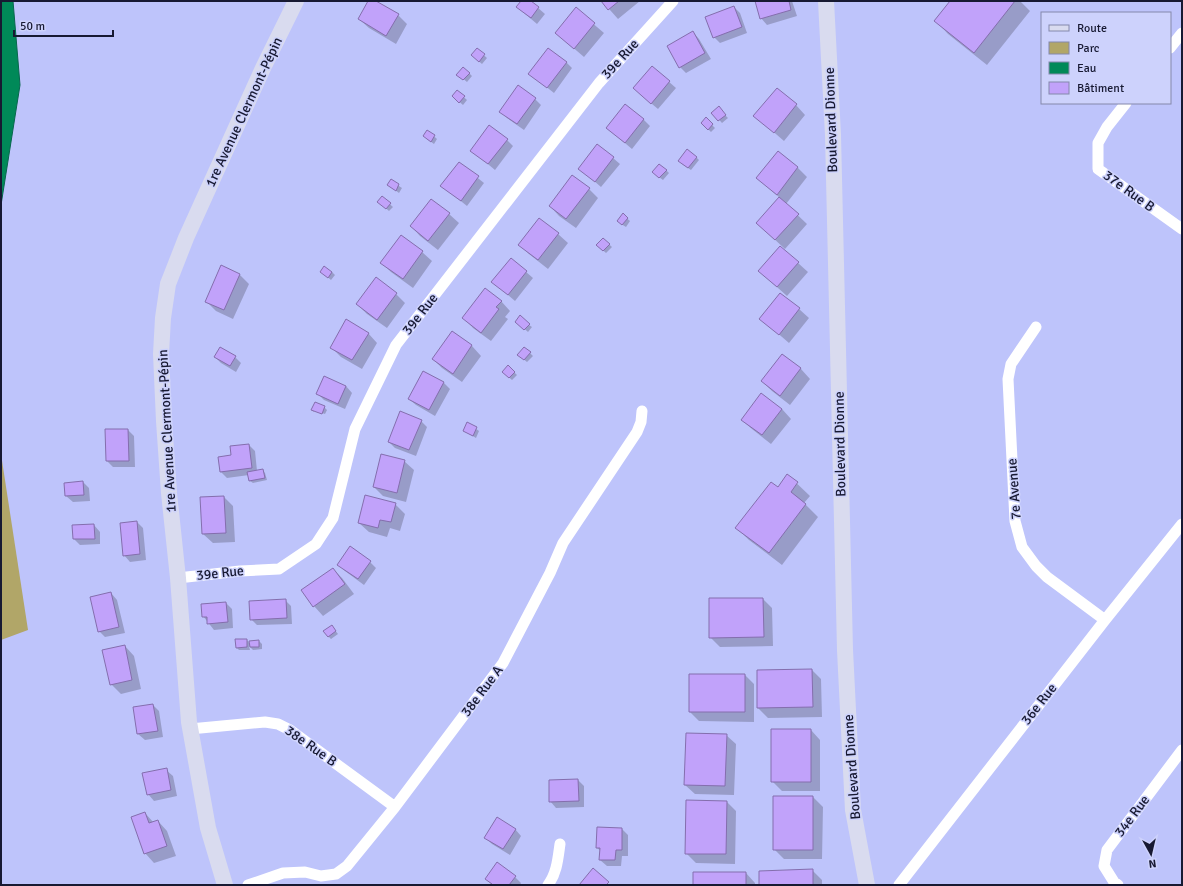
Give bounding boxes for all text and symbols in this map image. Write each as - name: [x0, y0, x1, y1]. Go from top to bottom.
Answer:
- scale bar: [14, 12, 113, 38]
- legend: [1041, 12, 1171, 104]
- text: 50 m: [20, 19, 45, 34]
- text: Route: [1077, 21, 1107, 36]
- street label: 1re Avenue Clermont-Pépin: [202, 34, 286, 190]
- street label: 39e Rue: [598, 35, 642, 83]
- text: Parc: [1077, 41, 1100, 56]
- text: Eau: [1077, 61, 1096, 76]
- street label: Boulevard Dionne: [821, 67, 841, 173]
- text: Bâtiment: [1077, 81, 1124, 96]
- street label: 37e Rue B: [1100, 167, 1158, 215]
- street label: 39e Rue: [399, 290, 441, 338]
- street label: 1re Avenue Clermont-Pépin: [154, 349, 180, 513]
- street label: Boulevard Dionne: [831, 391, 849, 497]
- street label: 7e Avenue: [1003, 458, 1025, 520]
- street label: 39e Rue: [195, 562, 245, 584]
- street label: 38e Rue A: [457, 662, 507, 720]
- street label: 36e Rue: [1018, 680, 1060, 728]
- street label: Boulevard Dionne: [840, 714, 864, 820]
- street label: 38e Rue B: [282, 722, 340, 770]
- street label: 34e Rue: [1111, 792, 1153, 840]
- north arrow: [1131, 834, 1171, 874]
- text: N: [1148, 856, 1157, 870]

